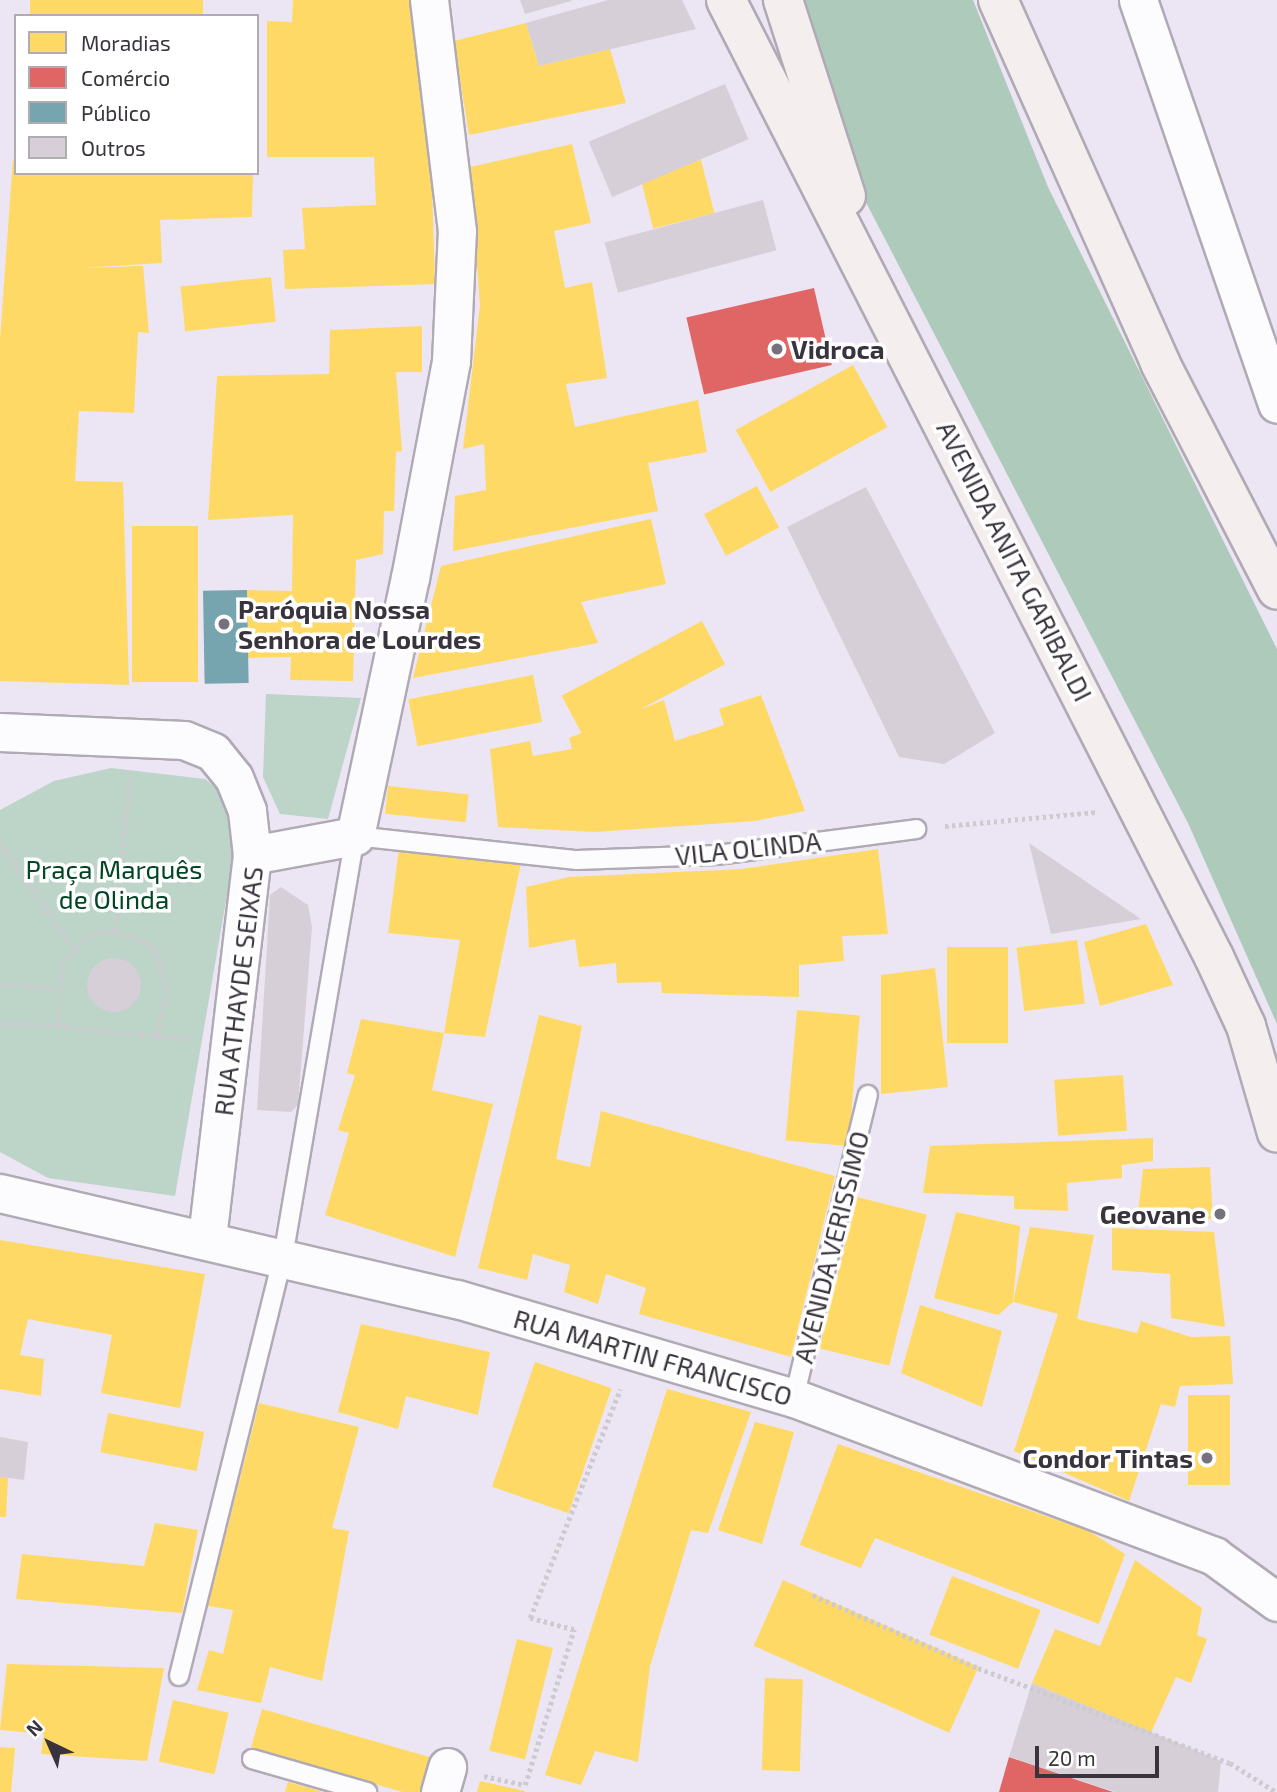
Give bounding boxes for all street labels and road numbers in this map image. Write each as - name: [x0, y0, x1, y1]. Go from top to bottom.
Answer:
- street label: AVENIDA ANITA GARIBALDI: [930, 415, 1100, 707]
- street label: VILA OLINDA: [673, 825, 823, 871]
- street label: RUA ATHAYDE SEIXAS: [207, 864, 269, 1118]
- street label: AVENIDA VERISSIMO: [787, 1127, 875, 1367]
- street label: RUA MARTIN FRANCISCO: [510, 1302, 796, 1412]

